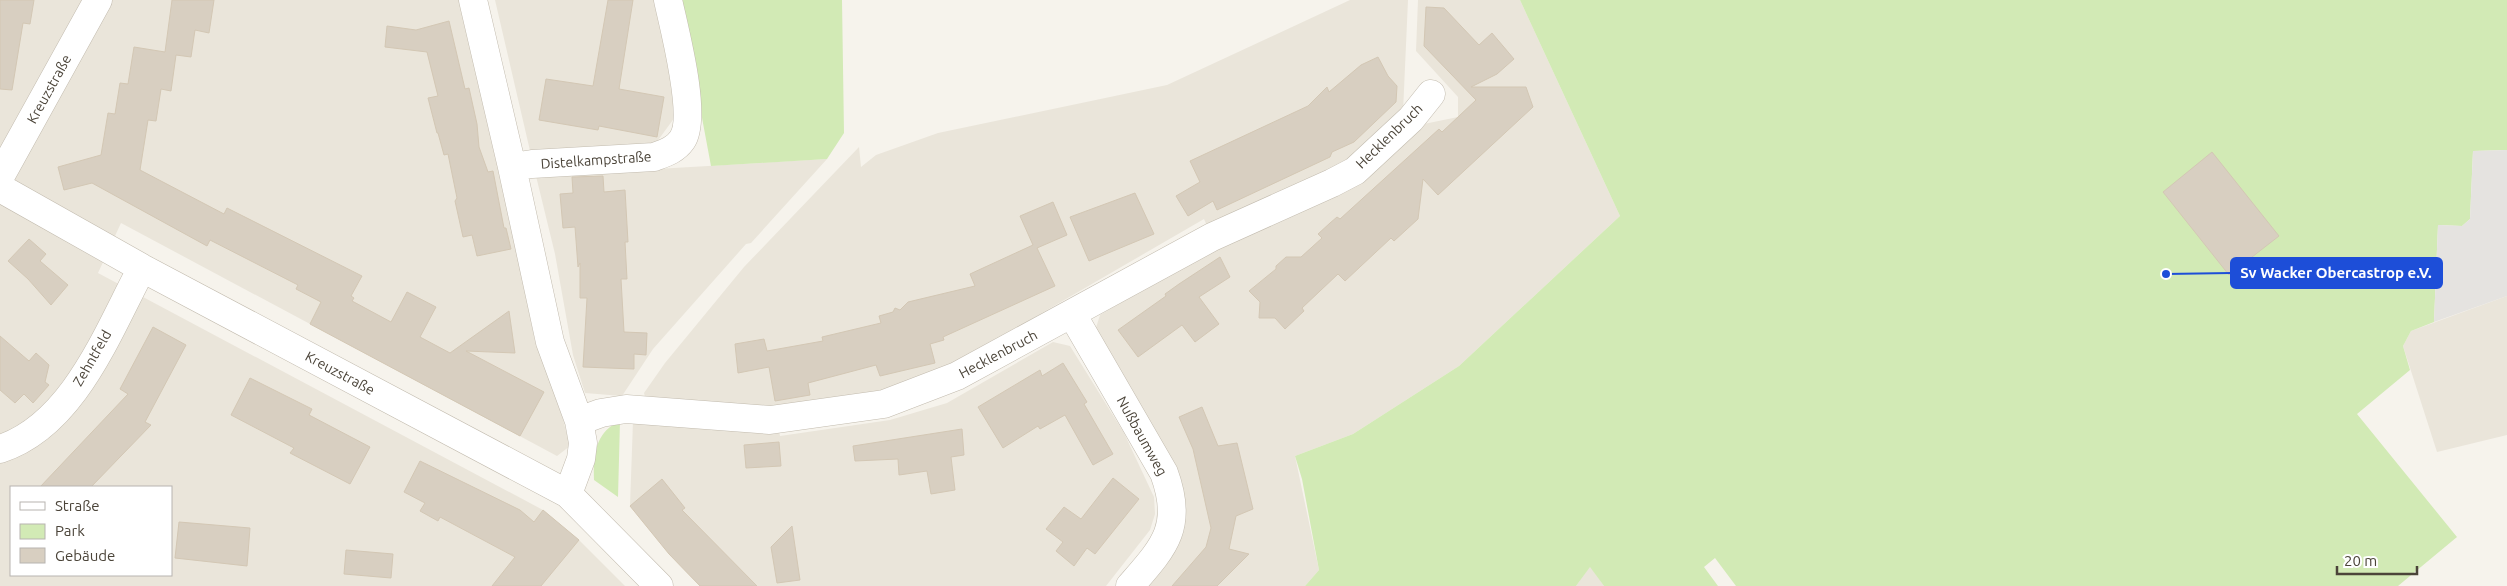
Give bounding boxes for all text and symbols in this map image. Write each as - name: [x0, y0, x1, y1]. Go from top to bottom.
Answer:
- street label: Kreuzstraße: [24, 52, 74, 126]
- street label: Hecklenbruch: [1352, 100, 1426, 172]
- street label: Distelkampstraße: [540, 148, 652, 172]
- callout: Sv Wacker Obercastrop e.V.: [2231, 258, 2442, 288]
- text: Sv Wacker Obercastrop e.V.: [2240, 264, 2432, 281]
- street label: Zehntfeld: [70, 327, 114, 389]
- street label: Hecklenbruch: [956, 327, 1040, 381]
- street label: Kreuzstraße: [303, 348, 377, 398]
- street label: Nußbaumweg: [1114, 393, 1170, 479]
- legend: [10, 486, 172, 576]
- text: Straße: [55, 497, 99, 514]
- text: Park: [55, 522, 85, 539]
- scale bar: [2337, 544, 2417, 576]
- text: Gebäude: [55, 547, 115, 564]
- text: 20 m: [2344, 552, 2377, 569]

